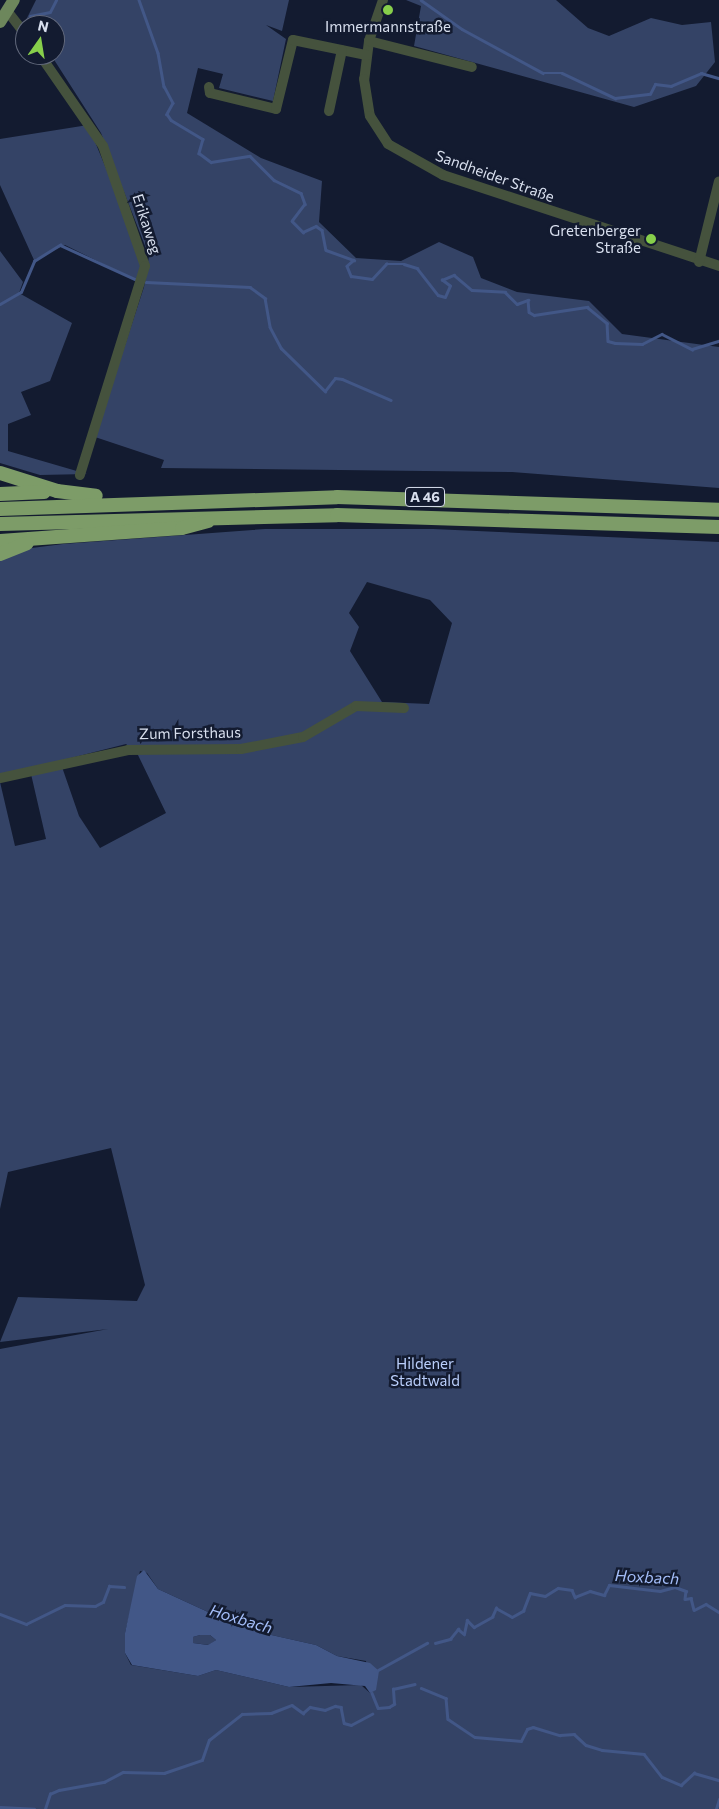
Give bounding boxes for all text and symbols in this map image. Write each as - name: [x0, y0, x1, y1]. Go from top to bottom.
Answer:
- marker: Immermannstraße: [382, 4, 394, 16]
- north arrow: [15, 15, 65, 65]
- text: N: [36, 16, 50, 35]
- place label: Immermannstraße: [325, 18, 451, 36]
- street label: Sandheider Straße: [433, 146, 557, 206]
- street label: Erikaweg: [129, 192, 165, 256]
- place label: Gretenberger Straße: [549, 221, 641, 256]
- marker: Gretenberger Straße: [645, 233, 657, 245]
- road number: A 46: [405, 486, 445, 508]
- street label: Zum Forsthaus: [139, 723, 241, 743]
- park label: Hildener Stadtwald: [390, 1354, 460, 1389]
- water label: Hoxbach: [614, 1566, 680, 1588]
- water label: Hoxbach: [207, 1600, 275, 1638]

